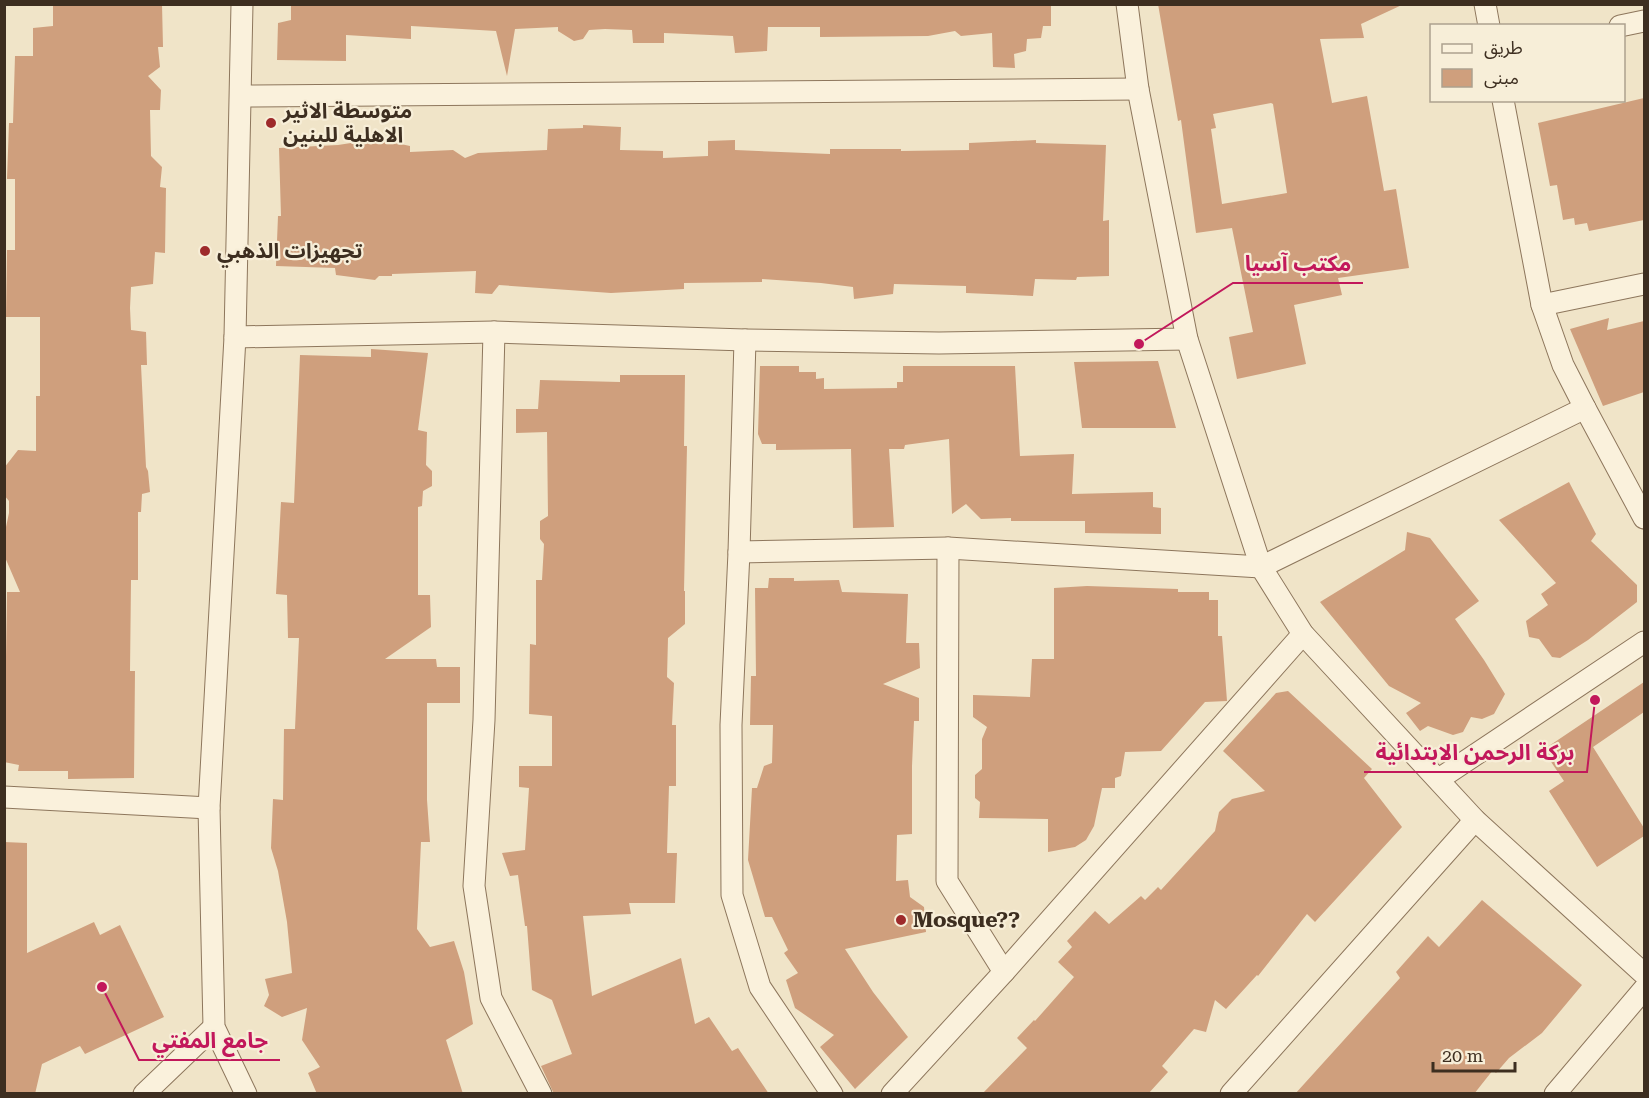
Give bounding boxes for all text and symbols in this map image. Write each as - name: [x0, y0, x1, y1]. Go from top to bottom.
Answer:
- legend: [1430, 24, 1625, 102]
- text: طريق: [1484, 37, 1523, 59]
- text: مبنى: [1484, 67, 1519, 89]
- place label: متوسطة الاثير الاهلية للبنين: [282, 99, 412, 147]
- marker: متوسطة الاثير الاهلية للبنين: [264, 116, 278, 130]
- place label: تجهيزات الذهبي: [217, 239, 363, 268]
- callout: مكتب آسيا: [1233, 243, 1363, 283]
- marker: تجهيزات الذهبي: [198, 244, 212, 258]
- text: مكتب آسيا: [1245, 251, 1351, 276]
- callout: بركة الرحمن الابتدائية: [1364, 732, 1587, 772]
- text: بركة الرحمن الابتدائية: [1376, 740, 1574, 765]
- place label: Mosque??: [913, 908, 1020, 932]
- marker: Mosque??: [894, 913, 908, 927]
- callout: جامع المفتي: [139, 1020, 280, 1060]
- text: جامع المفتي: [152, 1028, 268, 1058]
- scale bar: [1433, 1035, 1516, 1073]
- text: 20 m: [1442, 1045, 1483, 1066]

